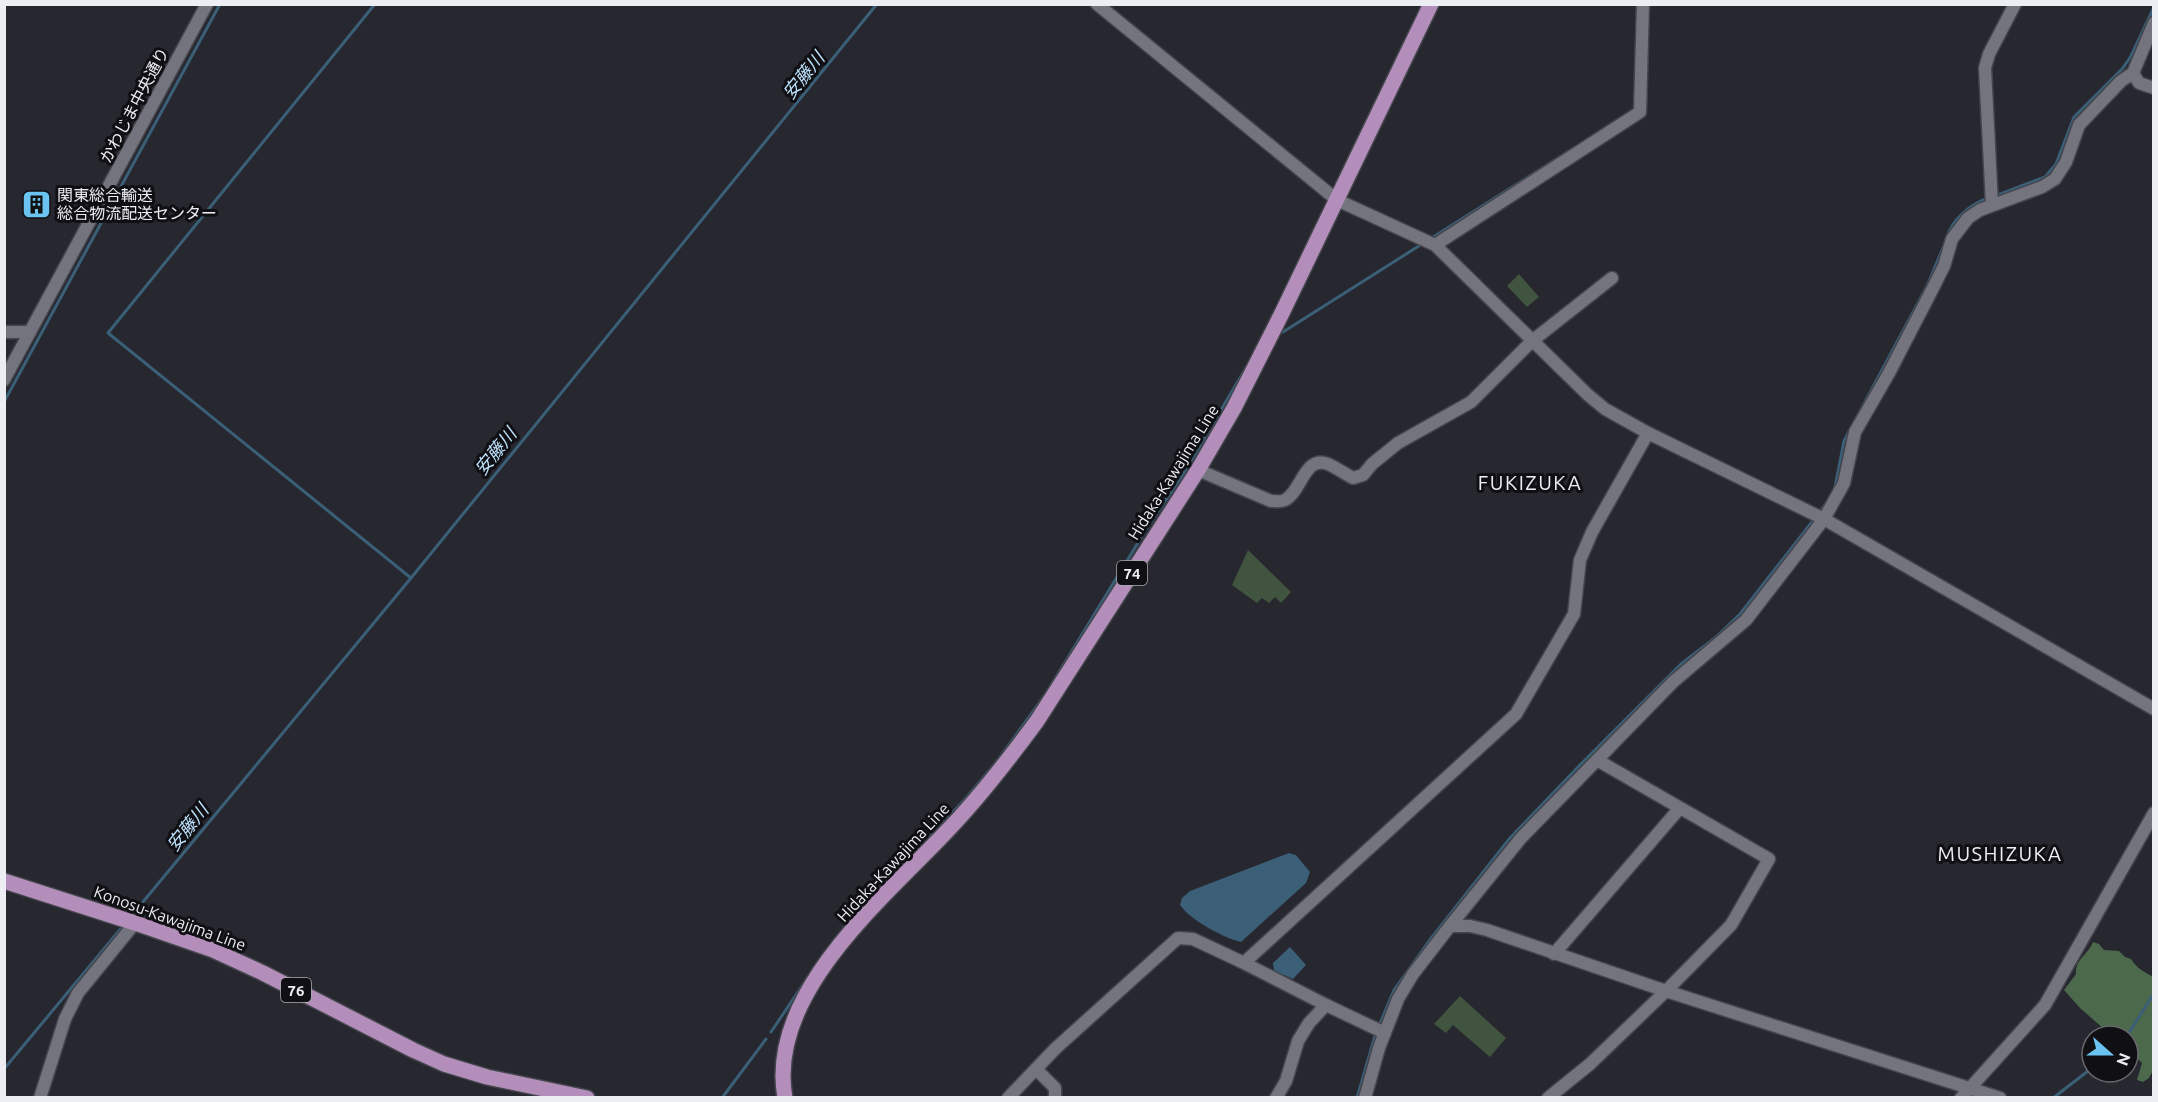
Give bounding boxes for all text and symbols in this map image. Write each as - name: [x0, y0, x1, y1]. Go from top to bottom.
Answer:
- street label: かわじま中央通り: [96, 44, 172, 166]
- water label: 安藤川: [778, 46, 829, 102]
- place label: 関東総合輸送 総合物流配送センター: [57, 186, 217, 222]
- building icon: 関東総合輸送 総合物流配送センター: [20, 188, 52, 220]
- street label: Hidaka-Kawajima Line: [1124, 401, 1222, 543]
- water label: 安藤川: [470, 422, 521, 478]
- district label: FUKIZUKA: [1478, 471, 1582, 494]
- road number: 74: [1117, 561, 1147, 585]
- water label: 安藤川: [162, 798, 213, 854]
- street label: Hidaka-Kawajima Line: [833, 799, 953, 925]
- district label: MUSHIZUKA: [1938, 842, 2062, 865]
- street label: Konosu-Kawajima Line: [92, 882, 248, 954]
- road number: 76: [281, 978, 311, 1002]
- north arrow: [2080, 1024, 2140, 1084]
- text: N: [2113, 1051, 2135, 1068]

